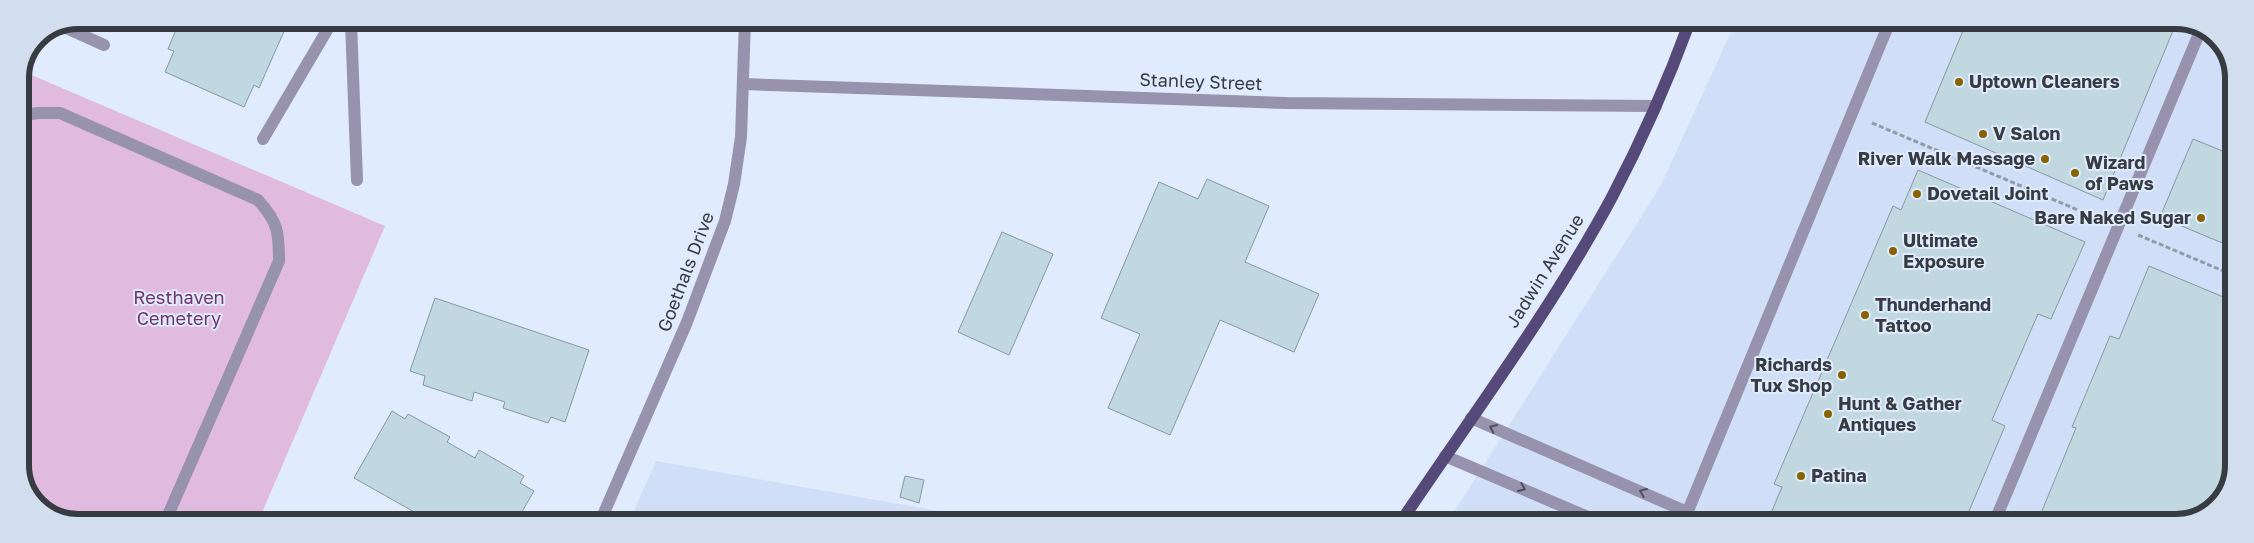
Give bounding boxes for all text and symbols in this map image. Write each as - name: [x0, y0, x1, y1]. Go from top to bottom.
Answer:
- street label: Stanley Street: [1139, 68, 1263, 94]
- place label: Uptown Cleaners: [1969, 70, 2120, 92]
- marker: Uptown Cleaners: [1953, 76, 1965, 88]
- place label: V Salon: [1993, 122, 2061, 144]
- marker: V Salon: [1977, 128, 1989, 140]
- place label: River Walk Massage: [1858, 147, 2035, 169]
- place label: Wizard of Paws: [2085, 151, 2154, 194]
- marker: River Walk Massage: [2039, 153, 2051, 165]
- marker: Wizard of Paws: [2069, 167, 2081, 179]
- place label: Dovetail Joint: [1927, 182, 2048, 204]
- marker: Dovetail Joint: [1911, 188, 1923, 200]
- place label: Bare Naked Sugar: [2034, 206, 2191, 228]
- street label: Goethals Drive: [652, 209, 718, 335]
- street label: Jadwin Avenue: [1500, 210, 1588, 331]
- marker: Bare Naked Sugar: [2195, 212, 2207, 224]
- place label: Ultimate Exposure: [1903, 229, 1985, 272]
- marker: Ultimate Exposure: [1887, 245, 1899, 257]
- park label: Resthaven Cemetery: [133, 286, 225, 329]
- place label: Thunderhand Tattoo: [1875, 293, 1991, 336]
- marker: Thunderhand Tattoo: [1859, 309, 1871, 321]
- place label: Richards Tux Shop: [1751, 353, 1832, 396]
- marker: Richards Tux Shop: [1836, 369, 1848, 381]
- place label: Hunt & Gather Antiques: [1838, 392, 1962, 435]
- marker: Hunt & Gather Antiques: [1822, 408, 1834, 420]
- one-way arrow: [1489, 423, 1498, 434]
- place label: Patina: [1811, 464, 1867, 486]
- marker: Patina: [1795, 470, 1807, 482]
- one-way arrow: [1517, 482, 1526, 493]
- one-way arrow: [1639, 488, 1648, 499]

